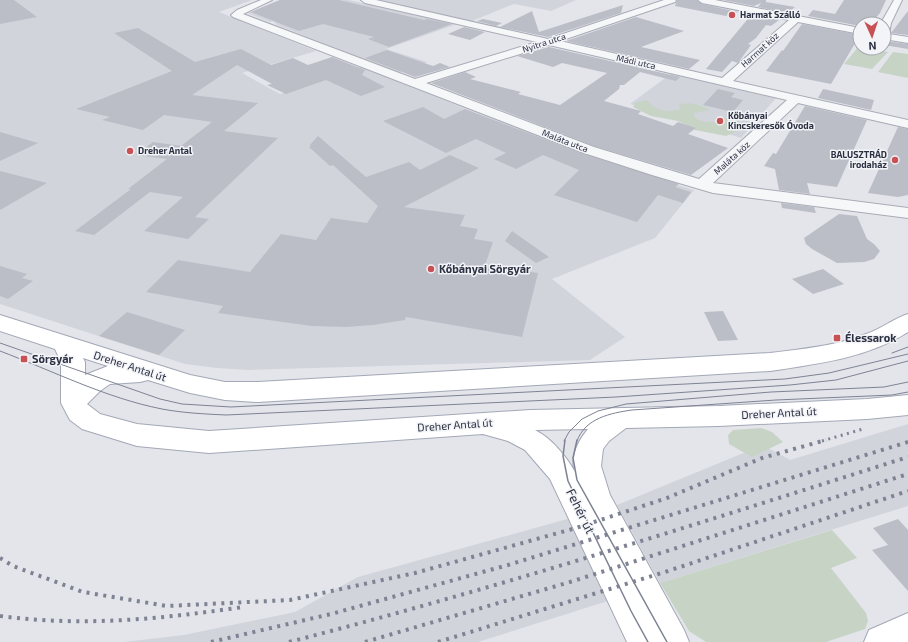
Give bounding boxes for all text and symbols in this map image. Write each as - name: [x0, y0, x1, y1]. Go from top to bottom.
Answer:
- place label: Harmat Szálló: [740, 9, 800, 20]
- marker: Harmat Szálló: [727, 10, 737, 20]
- north arrow: [852, 16, 892, 56]
- street label: Nyitra utca: [521, 30, 567, 55]
- street label: Harmat köz: [739, 30, 781, 69]
- text: N: [868, 40, 877, 53]
- street label: Mádi utca: [615, 52, 657, 71]
- place label: Kőbányai Kincskeresők Óvoda: [728, 110, 814, 131]
- marker: Kőbányai Kincskeresők Óvoda: [715, 116, 725, 126]
- street label: Maláta utca: [540, 127, 590, 154]
- street label: Maláta köz: [711, 138, 752, 177]
- place label: Dreher Antal: [138, 145, 192, 156]
- marker: Dreher Antal: [125, 146, 135, 156]
- place label: BALUSZTRÁD irodaház: [831, 148, 887, 170]
- marker: BALUSZTRÁD irodaház: [890, 155, 900, 165]
- place label: Kőbányai Sörgyár: [439, 262, 531, 276]
- marker: Kőbányai Sörgyár: [426, 264, 436, 274]
- place label: Élessarok: [845, 330, 897, 344]
- marker: Élessarok: [832, 333, 842, 343]
- street label: Dreher Antal út: [92, 348, 168, 383]
- place label: Sörgyár: [32, 352, 73, 366]
- marker: Sörgyár: [19, 354, 29, 364]
- street label: Dreher Antal út: [741, 404, 817, 421]
- street label: Dreher Antal út: [417, 415, 493, 434]
- street label: Fehér út: [563, 486, 599, 536]

